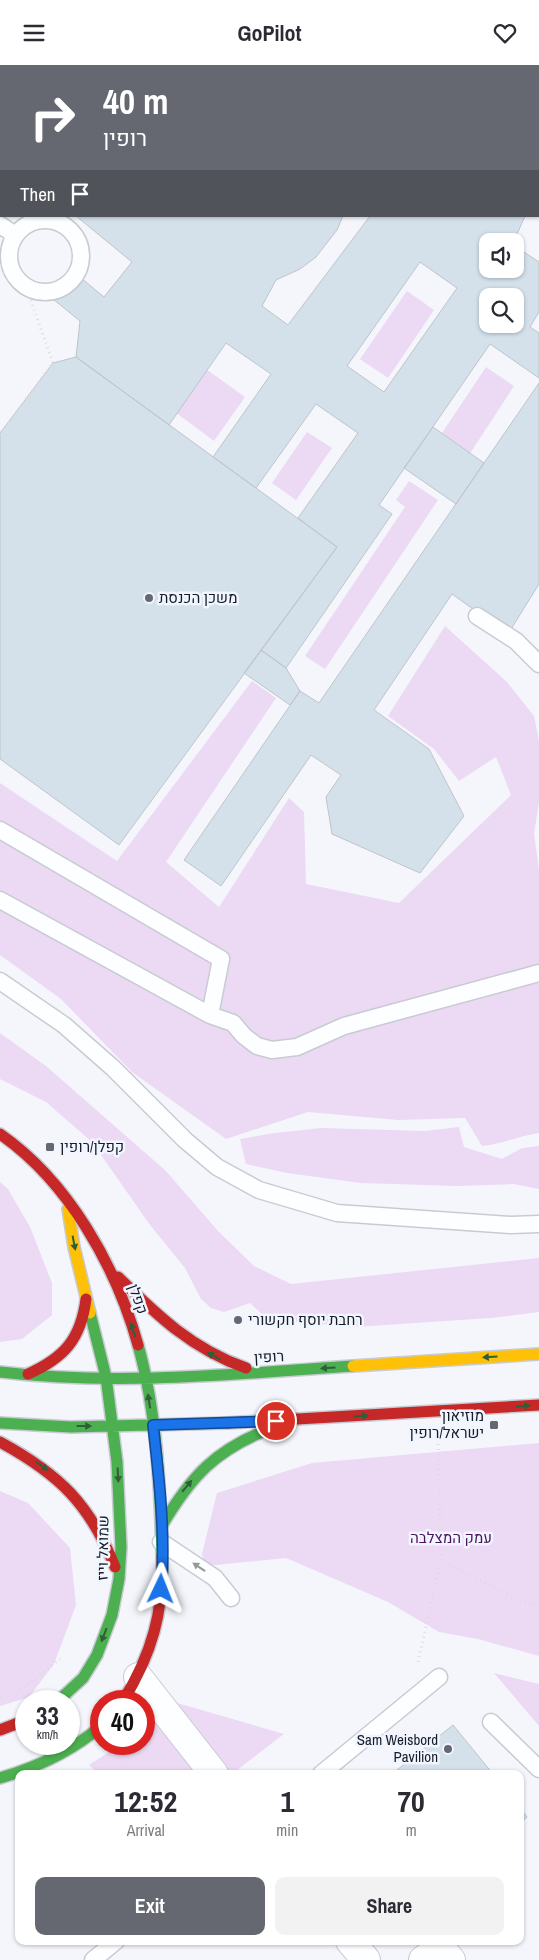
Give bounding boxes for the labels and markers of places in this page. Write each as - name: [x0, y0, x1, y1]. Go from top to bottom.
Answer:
- place label: משכן הכנסת: [159, 587, 237, 608]
- marker: משכן הכנסת: [143, 592, 155, 604]
- place label: קפלן/רופין: [60, 1136, 124, 1157]
- marker: קפלן/רופין: [44, 1141, 56, 1153]
- place label: רחבת יוסף חקשורי: [248, 1309, 363, 1330]
- marker: רחבת יוסף חקשורי: [232, 1314, 244, 1326]
- pin: [255, 1400, 297, 1442]
- place label: מוזיאון ישראל/רופין: [409, 1405, 484, 1443]
- marker: מוזיאון ישראל/רופין: [488, 1419, 500, 1431]
- place label: Sam Weisbord Pavilion: [357, 1729, 438, 1767]
- marker: Sam Weisbord Pavilion: [442, 1743, 454, 1755]

